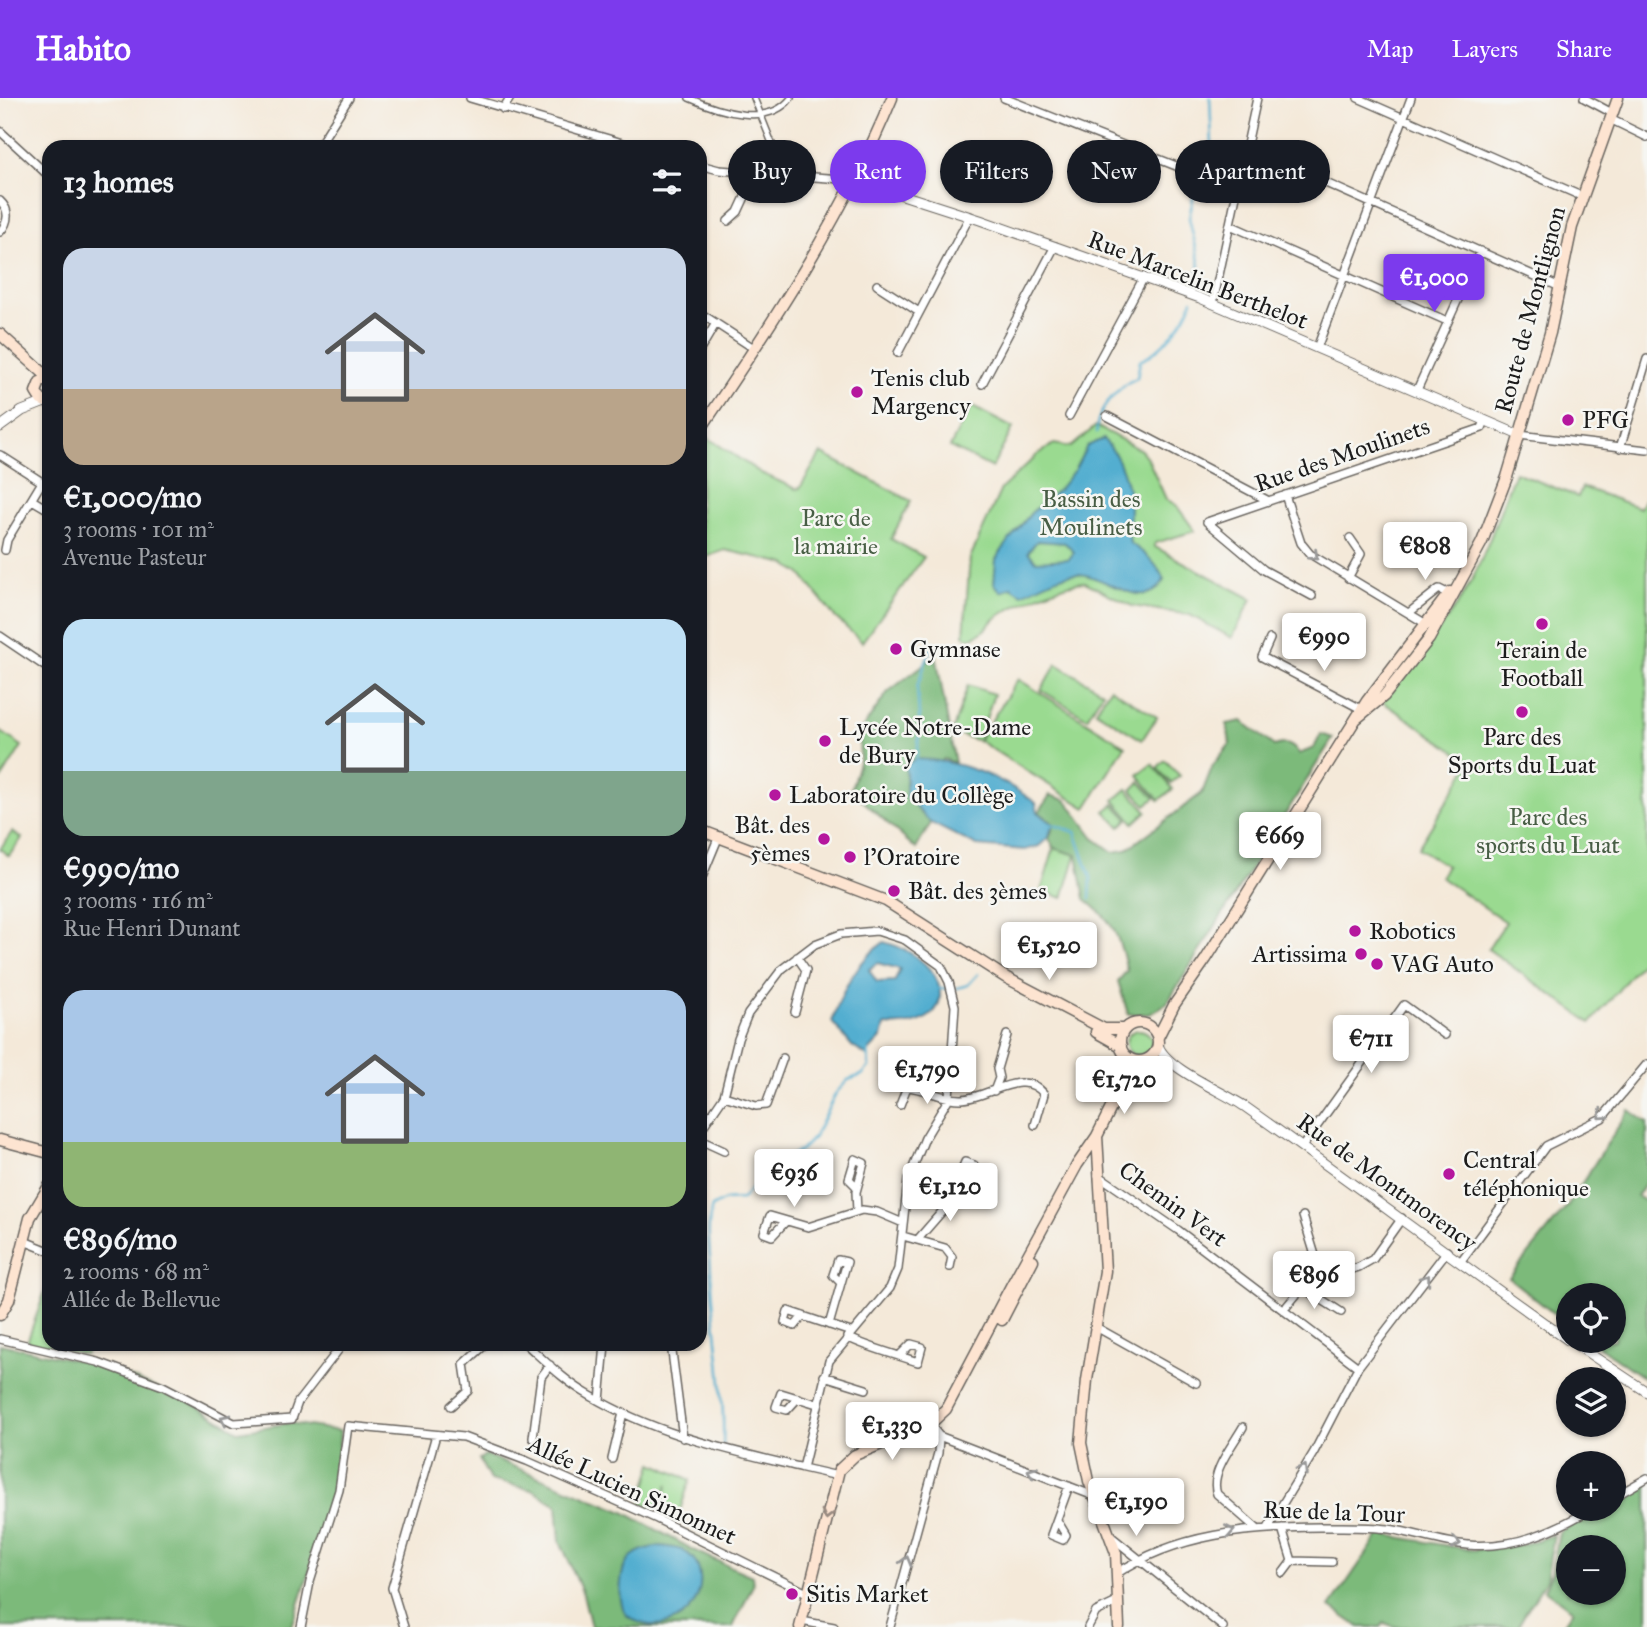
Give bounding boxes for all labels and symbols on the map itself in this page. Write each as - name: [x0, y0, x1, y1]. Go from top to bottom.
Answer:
- street label: Route de Montlignon: [1488, 203, 1572, 417]
- street label: Rue Marcelin Berthelot: [1084, 224, 1313, 336]
- pin: €1,000: [1377, 254, 1491, 314]
- place label: Tenis club Margency: [871, 363, 971, 421]
- marker: Tenis club Margency: [849, 384, 865, 400]
- place label: PFG: [1582, 405, 1629, 435]
- street label: Rue des Moulinets: [1250, 411, 1434, 499]
- marker: PFG: [1560, 412, 1576, 428]
- park label: Bassin des Moulinets: [1040, 484, 1142, 542]
- park label: Parc de la mairie: [794, 503, 878, 561]
- pin: €808: [1384, 522, 1466, 582]
- one-way arrow: [1306, 547, 1319, 560]
- pin: €990: [1283, 614, 1365, 673]
- marker: Terain de Football: [1534, 616, 1550, 632]
- place label: Gymnase: [910, 634, 1001, 664]
- place label: Terain de Football: [1497, 635, 1587, 693]
- marker: Gymnase: [888, 641, 904, 657]
- marker: Parc des Sports du Luat: [1514, 704, 1530, 720]
- place label: Lycée Notre-Dame de Bury: [839, 712, 1031, 770]
- place label: Parc des Sports du Luat: [1448, 722, 1597, 780]
- marker: Lycée Notre-Dame de Bury: [817, 733, 833, 749]
- place label: Laboratoire du Collège: [789, 780, 1014, 810]
- marker: Laboratoire du Collège: [767, 787, 783, 803]
- park label: Parc des sports du Luat: [1476, 802, 1620, 860]
- place label: Bât. des 5èmes: [735, 810, 810, 868]
- pin: €669: [1239, 812, 1321, 872]
- marker: Bât. des 5èmes: [816, 831, 832, 847]
- place label: l'Oratoire: [864, 842, 960, 872]
- marker: l'Oratoire: [842, 849, 858, 865]
- place label: Bât. des 3èmes: [908, 876, 1047, 906]
- marker: Bât. des 3èmes: [886, 883, 902, 899]
- place label: Robotics: [1369, 916, 1456, 946]
- pin: €1,520: [992, 922, 1106, 982]
- marker: Robotics: [1347, 923, 1363, 939]
- place label: Artissima: [1251, 939, 1348, 969]
- marker: Artissima: [1353, 946, 1369, 962]
- place label: VAG Auto: [1390, 949, 1494, 979]
- marker: VAG Auto: [1369, 956, 1385, 972]
- pin: €711: [1330, 1016, 1412, 1075]
- pin: €1,790: [870, 1046, 984, 1106]
- pin: €1,720: [1067, 1056, 1181, 1116]
- street label: Rue de Montmorency: [1291, 1107, 1484, 1258]
- one-way arrow: [1597, 1107, 1610, 1119]
- place label: Central téléphonique: [1463, 1145, 1589, 1203]
- pin: €936: [753, 1150, 835, 1209]
- street label: Chemin Vert: [1113, 1155, 1234, 1254]
- pin: €1,120: [893, 1164, 1007, 1223]
- marker: Central téléphonique: [1441, 1166, 1457, 1182]
- pin: €896: [1273, 1252, 1355, 1311]
- one-way arrow: [1417, 1274, 1430, 1286]
- pin: €1,330: [835, 1402, 949, 1462]
- one-way arrow: [220, 1413, 232, 1427]
- street label: Allée Lucien Simonnet: [522, 1428, 742, 1552]
- one-way arrow: [1295, 1464, 1308, 1477]
- one-way arrow: [1026, 1466, 1038, 1480]
- pin: €1,190: [1079, 1478, 1193, 1538]
- street label: Rue de la Tour: [1262, 1495, 1406, 1529]
- one-way arrow: [821, 1509, 836, 1521]
- one-way arrow: [1224, 1525, 1236, 1540]
- one-way arrow: [1450, 1535, 1462, 1550]
- one-way arrow: [898, 1555, 913, 1567]
- place label: Sitis Market: [806, 1579, 929, 1609]
- marker: Sitis Market: [784, 1586, 800, 1602]

